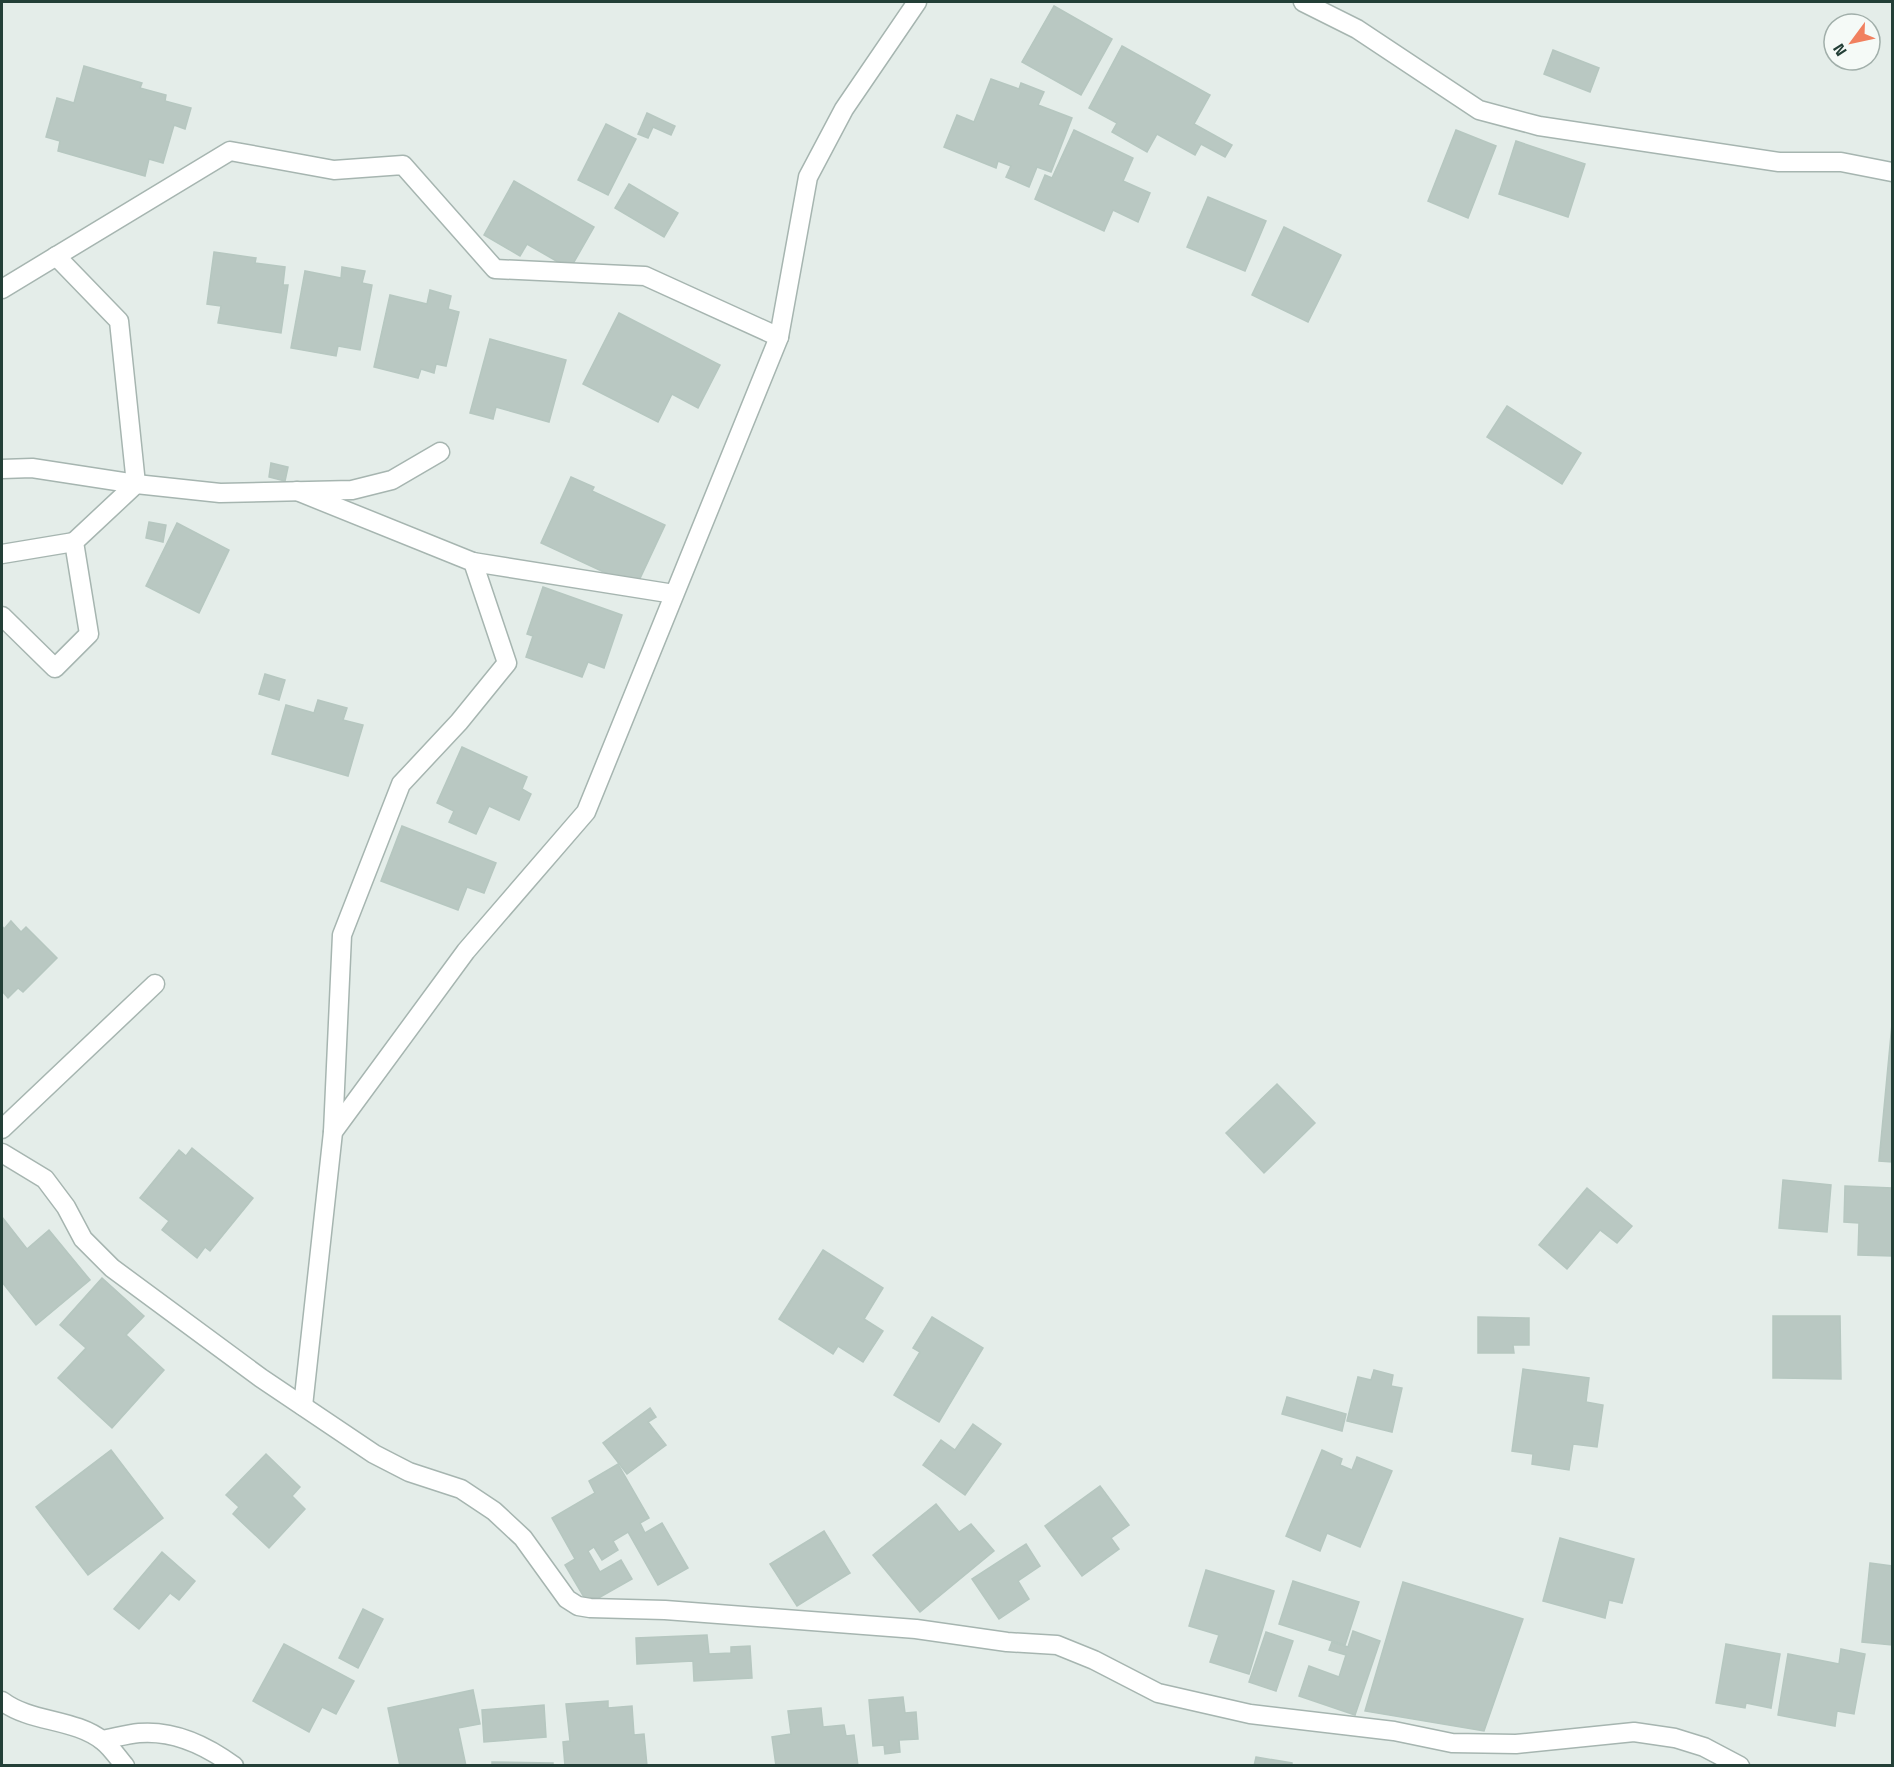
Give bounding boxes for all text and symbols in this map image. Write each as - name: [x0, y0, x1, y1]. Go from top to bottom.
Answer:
- north arrow: [1822, 12, 1882, 72]
- text: N: [1826, 39, 1853, 61]

